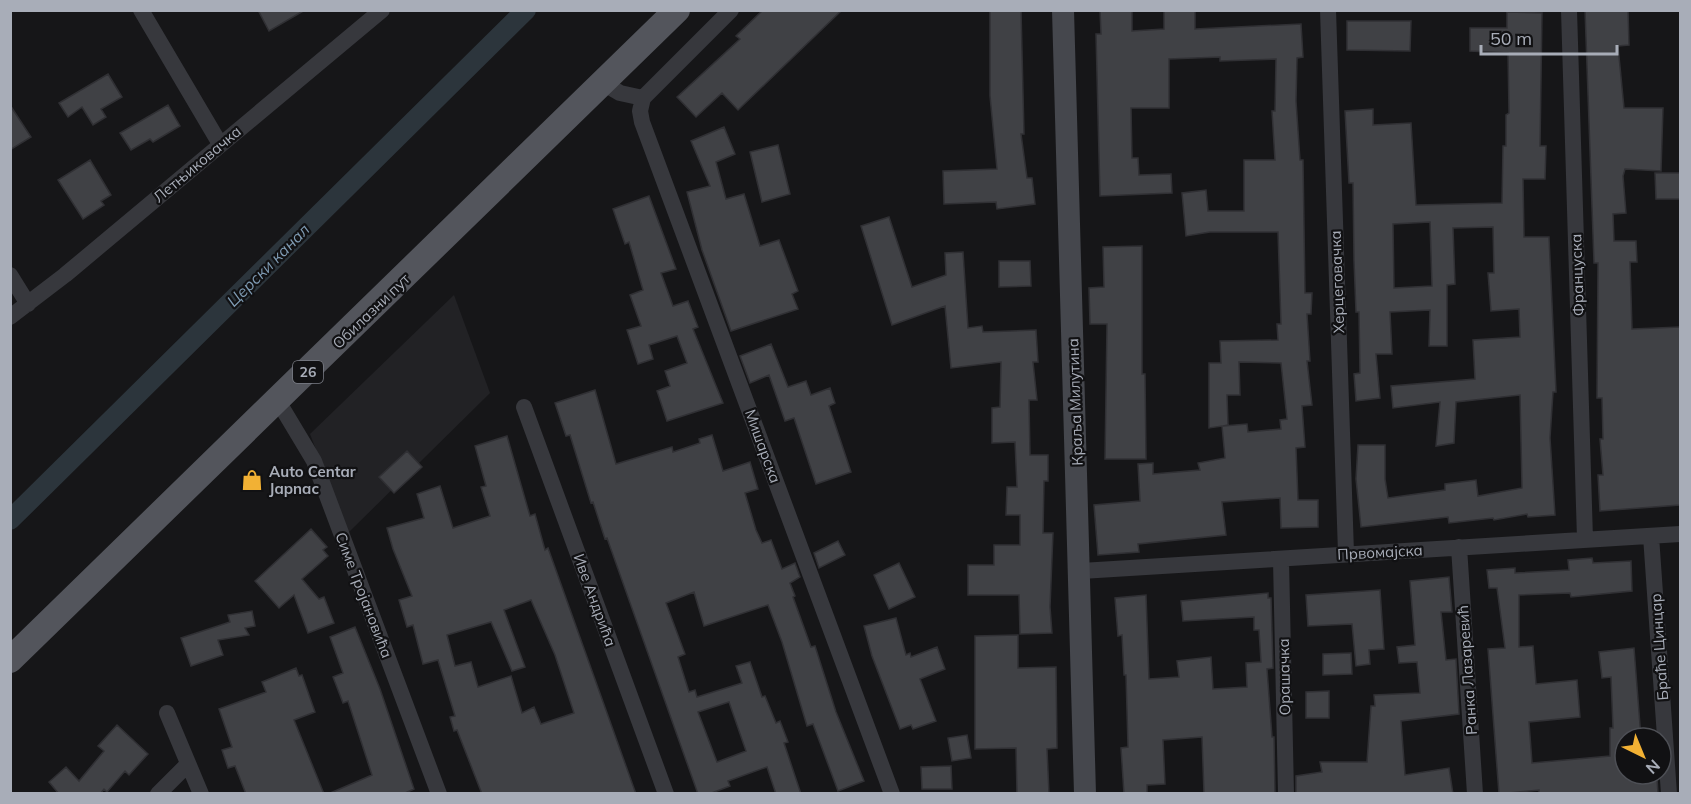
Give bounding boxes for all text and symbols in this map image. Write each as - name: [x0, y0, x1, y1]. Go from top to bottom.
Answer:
- scale bar: [1481, 18, 1618, 56]
- text: 50 m: [1490, 27, 1532, 50]
- street label: Летњиковачка: [149, 122, 245, 206]
- water label: Церски канал: [222, 219, 314, 311]
- street label: Херцеговачка: [1326, 230, 1348, 334]
- street label: Француска: [1566, 234, 1588, 316]
- street label: Обилазни пут: [328, 269, 414, 353]
- street label: Краља Милутина: [1063, 338, 1087, 466]
- road number: 26: [293, 361, 323, 383]
- street label: Мишарска: [741, 406, 785, 486]
- place label: Auto Centar Japnac: [269, 462, 356, 498]
- shop icon: Auto Centar Japnac: [240, 468, 264, 492]
- street label: Симе Тројановића: [331, 529, 397, 661]
- street label: Првомајска: [1337, 540, 1423, 564]
- street label: Иве Андрића: [569, 551, 621, 649]
- street label: Браће Цинцар: [1646, 593, 1672, 701]
- street label: Ранка Лазаревић: [1453, 605, 1481, 735]
- street label: Орашачка: [1274, 638, 1294, 716]
- north arrow: [1613, 726, 1673, 786]
- text: N: [1642, 756, 1664, 778]

